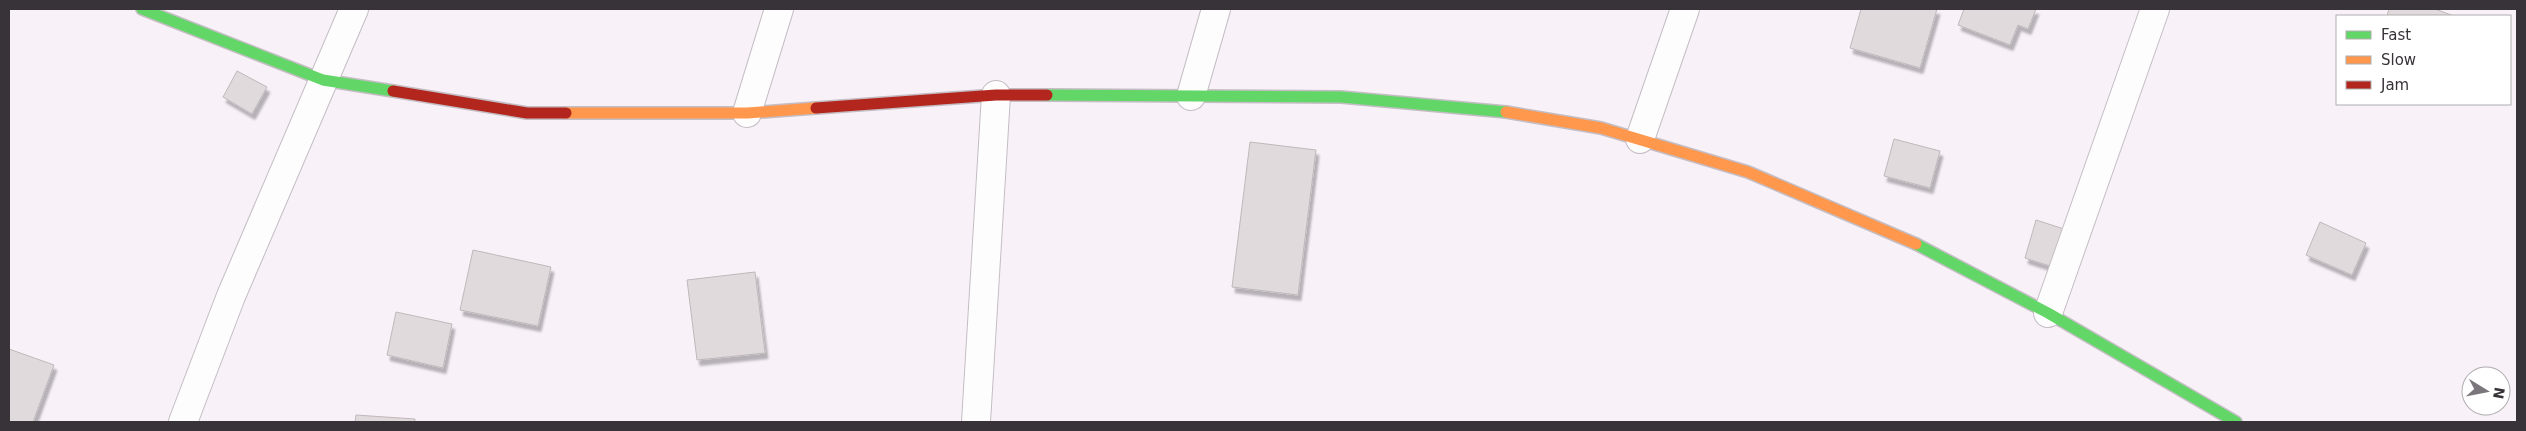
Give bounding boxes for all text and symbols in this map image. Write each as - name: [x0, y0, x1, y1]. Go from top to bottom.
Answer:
- legend: [2336, 15, 2511, 105]
- text: Fast: [2381, 26, 2411, 44]
- text: Slow: [2381, 51, 2416, 69]
- text: Jam: [2380, 76, 2409, 94]
- north arrow: [2461, 366, 2511, 416]
- text: N: [2490, 386, 2508, 400]

